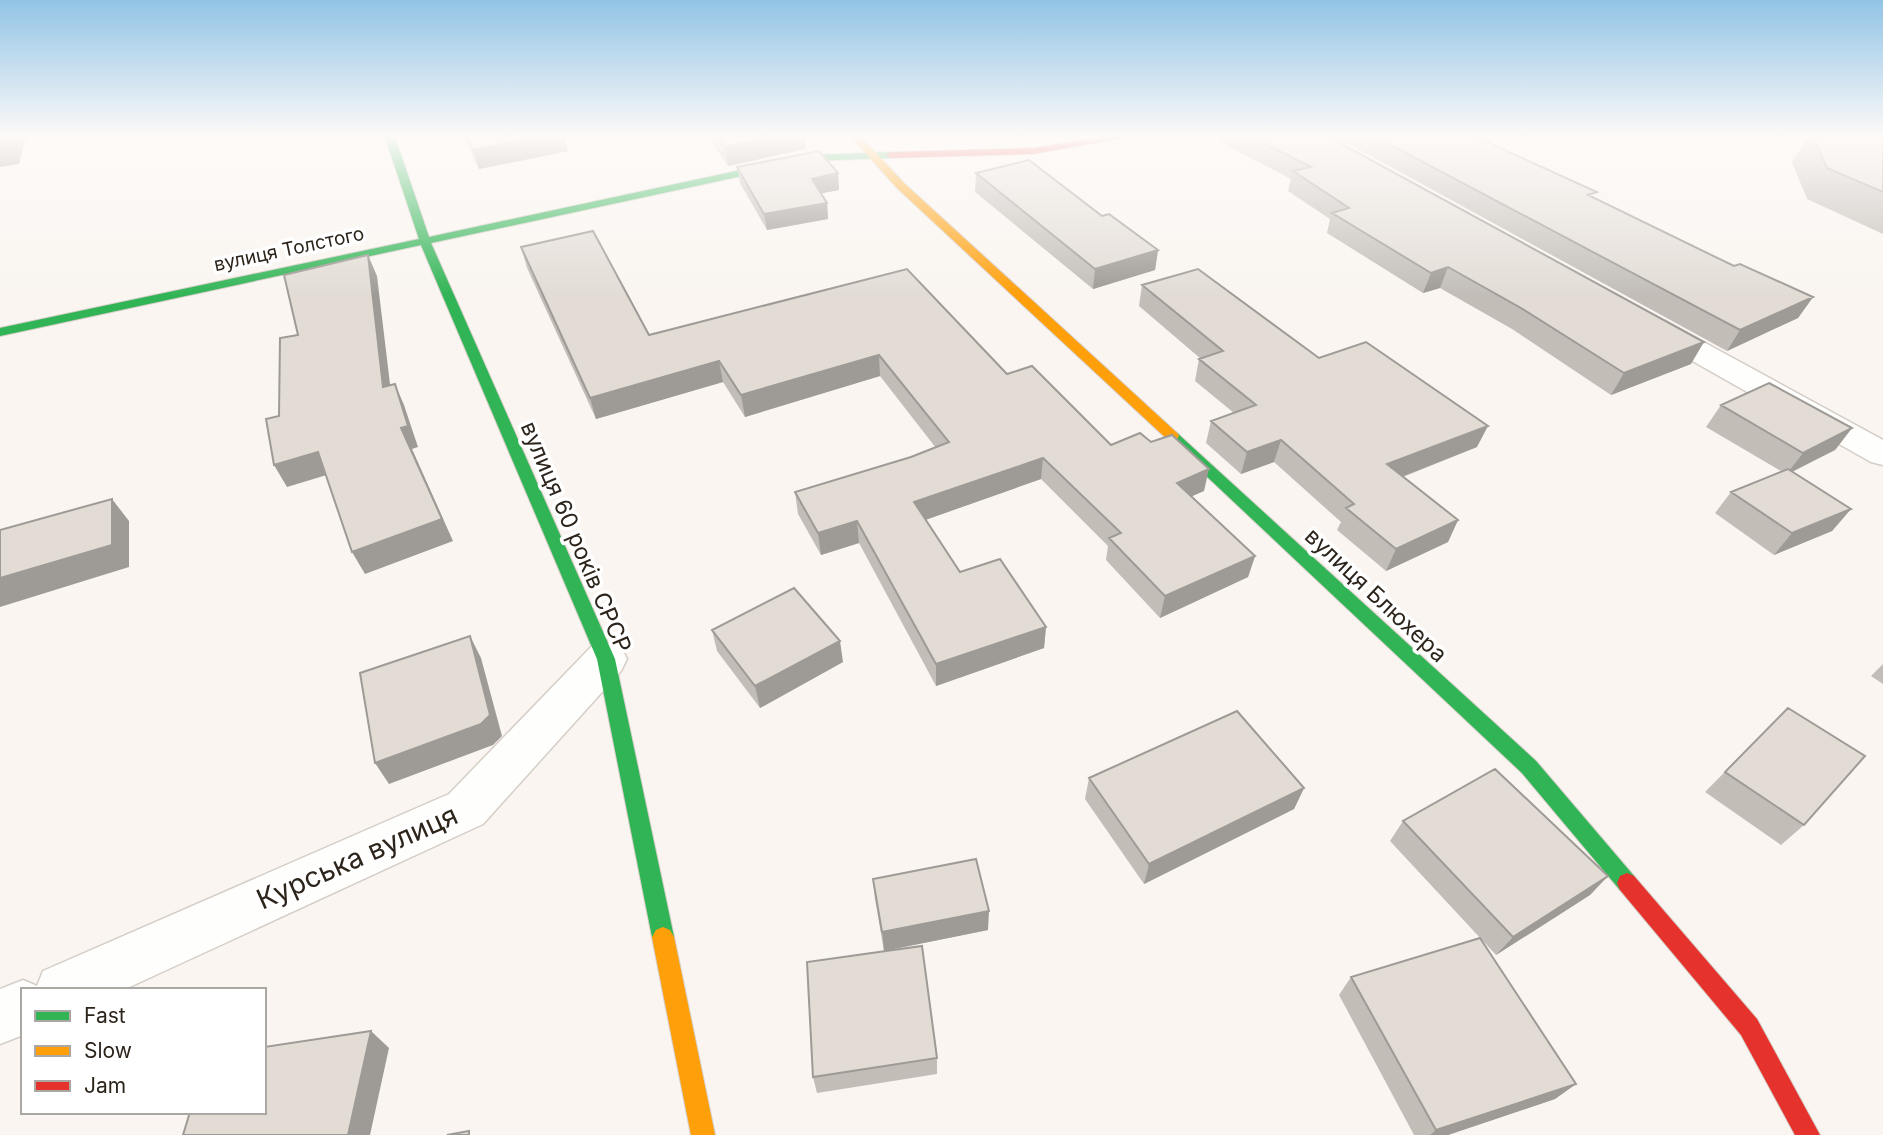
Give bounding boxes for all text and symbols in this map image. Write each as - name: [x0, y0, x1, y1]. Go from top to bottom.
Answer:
- street label: вулиця Толстого: [212, 222, 366, 276]
- street label: вулиця 60 років СРСР: [515, 417, 637, 657]
- street label: вулиця Блюхера: [1299, 522, 1453, 668]
- street label: Курська вулиця: [251, 798, 463, 916]
- legend: [21, 988, 266, 1114]
- text: Fast: [84, 1003, 126, 1028]
- text: Slow: [84, 1038, 132, 1063]
- text: Jam: [84, 1073, 126, 1098]

